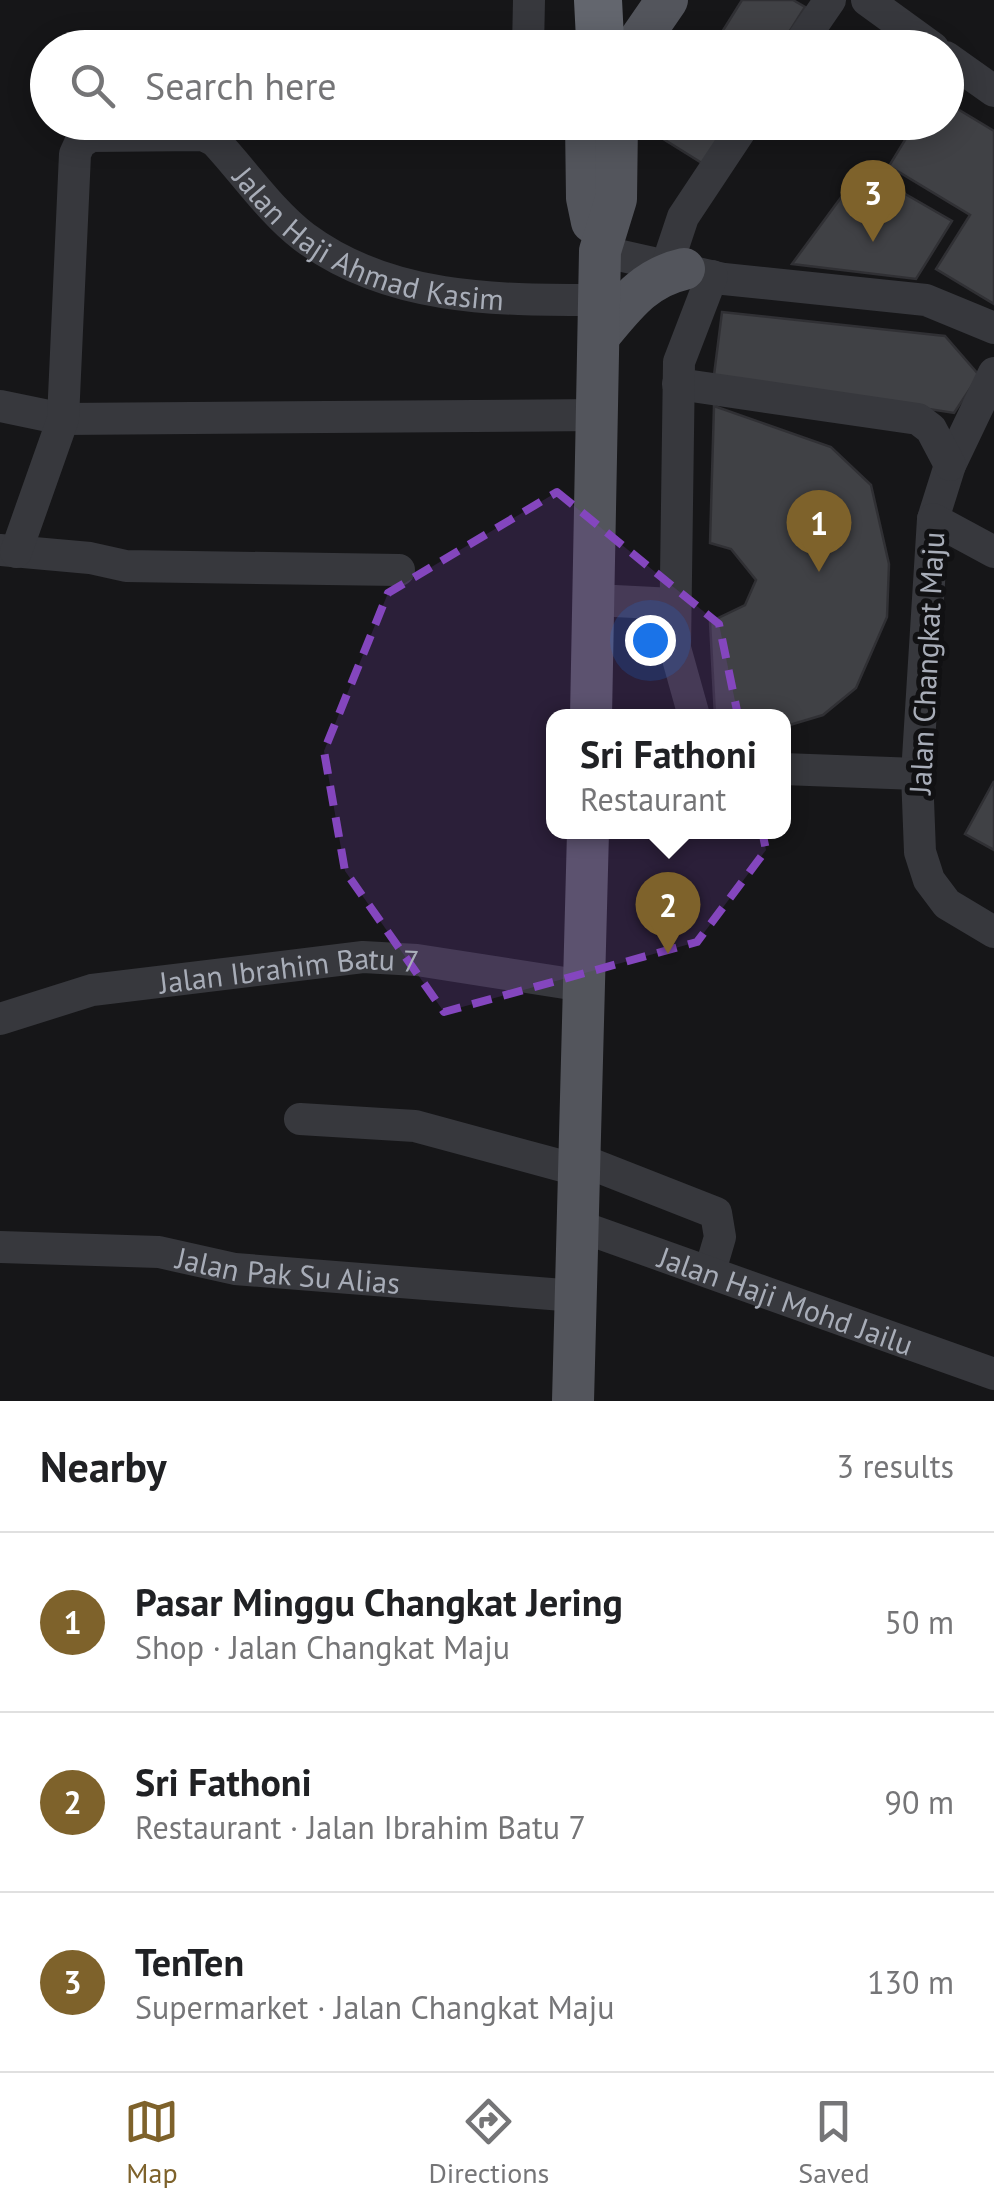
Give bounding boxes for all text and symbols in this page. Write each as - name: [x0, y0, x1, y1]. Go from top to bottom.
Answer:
- search box: [30, 30, 964, 140]
- icon: search: [65, 58, 120, 113]
- text: Search here: [145, 61, 337, 110]
- street label: Jalan Haji Ahmad Kasim: [224, 156, 505, 318]
- pin: 3: [840, 160, 906, 242]
- pin: 1: [786, 490, 852, 572]
- street label: Jalan Changkat Maju: [900, 531, 952, 797]
- your location: [625, 615, 676, 666]
- popup: [546, 709, 791, 839]
- text: Sri Fathoni: [580, 729, 757, 778]
- text: Restaurant: [580, 778, 726, 820]
- pin: 2: [636, 872, 700, 954]
- street label: Jalan Ibrahim Batu 7: [155, 937, 420, 1001]
- street label: Jalan Haji Mohd Jailu: [652, 1236, 919, 1363]
- street label: Jalan Pak Su Alias: [171, 1237, 402, 1302]
- text: Nearby: [40, 1439, 167, 1494]
- text: 3 results: [836, 1445, 954, 1487]
- text: Pasar Minggu Changkat Jering: [135, 1577, 623, 1626]
- text: 1: [63, 1601, 82, 1643]
- text: 50 m: [885, 1601, 954, 1643]
- text: Shop · Jalan Changkat Maju: [135, 1626, 510, 1668]
- text: Sri Fathoni: [135, 1757, 312, 1806]
- text: 2: [63, 1781, 82, 1823]
- text: 90 m: [885, 1781, 954, 1823]
- text: Restaurant · Jalan Ibrahim Batu 7: [135, 1806, 586, 1848]
- text: TenTen: [135, 1937, 244, 1986]
- text: 3: [63, 1961, 82, 2003]
- text: 130 m: [867, 1961, 954, 2003]
- text: Supermarket · Jalan Changkat Maju: [135, 1986, 614, 2028]
- tab: Map: [124, 2094, 179, 2191]
- tab: Directions: [428, 2094, 549, 2191]
- tab: Saved: [798, 2094, 870, 2191]

